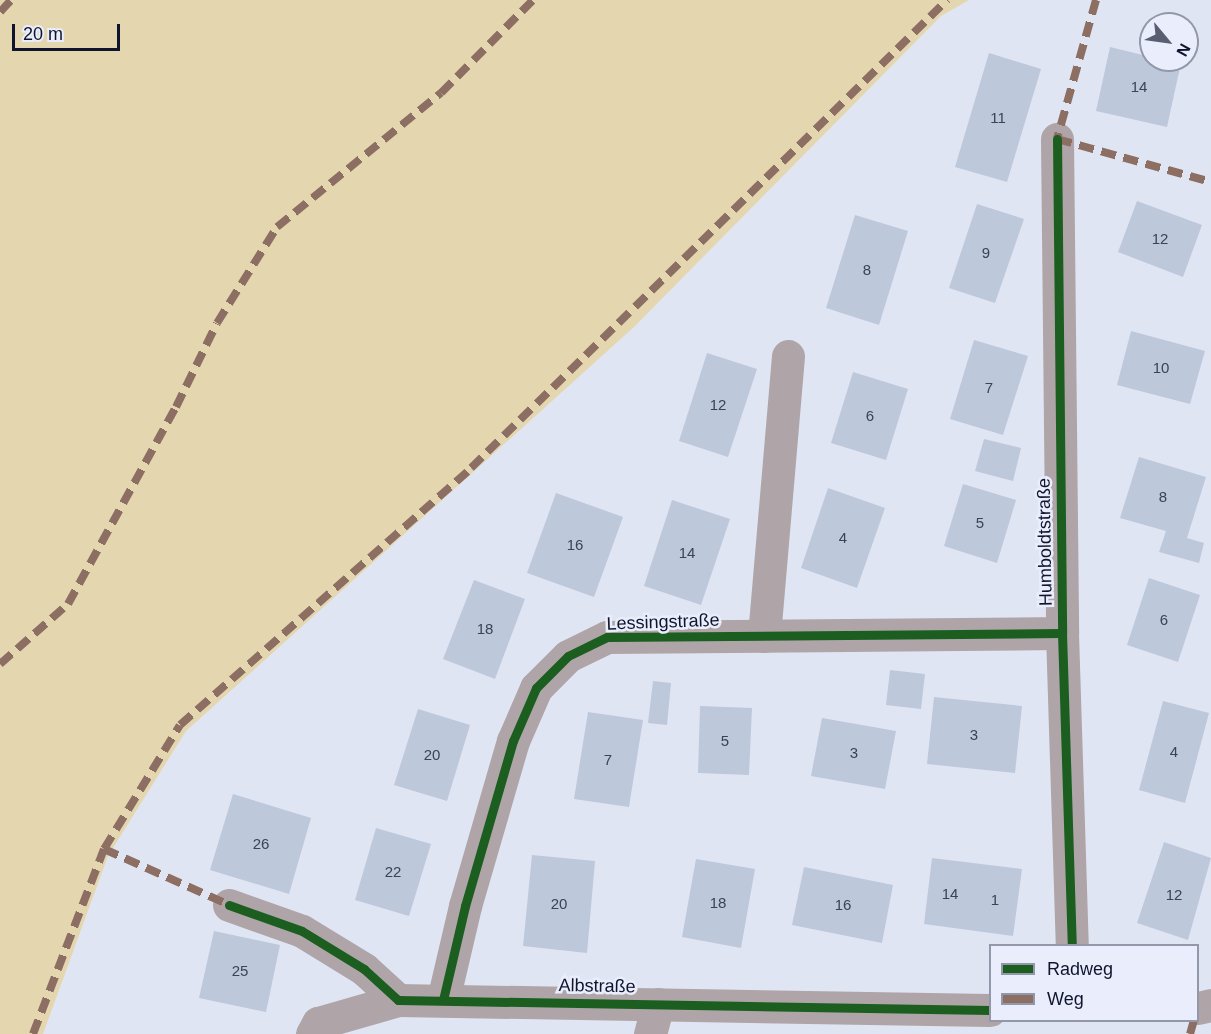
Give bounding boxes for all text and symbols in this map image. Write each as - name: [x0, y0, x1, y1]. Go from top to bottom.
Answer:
- scale bar: [15, 12, 123, 50]
- north arrow: [1139, 12, 1199, 72]
- text: 20 m: [23, 24, 63, 44]
- text: N: [1173, 41, 1194, 59]
- house number: 14: [1131, 78, 1147, 96]
- house number: 11: [990, 109, 1006, 127]
- house number: 12: [1152, 230, 1168, 248]
- house number: 9: [982, 244, 990, 262]
- house number: 8: [863, 261, 871, 279]
- house number: 10: [1153, 359, 1169, 377]
- house number: 7: [985, 379, 993, 397]
- house number: 12: [710, 396, 726, 414]
- house number: 6: [866, 407, 874, 425]
- street label: Humboldtstraße: [1033, 478, 1057, 606]
- house number: 8: [1159, 488, 1167, 506]
- house number: 5: [976, 514, 984, 532]
- house number: 4: [839, 529, 847, 547]
- house number: 16: [567, 536, 583, 554]
- house number: 14: [679, 544, 695, 562]
- street label: Lessingstraße: [606, 609, 720, 635]
- house number: 6: [1160, 611, 1168, 629]
- house number: 18: [477, 620, 493, 638]
- house number: 3: [970, 726, 978, 744]
- house number: 5: [721, 732, 729, 750]
- house number: 4: [1170, 743, 1178, 761]
- house number: 3: [850, 744, 858, 762]
- house number: 20: [424, 746, 440, 764]
- house number: 7: [604, 751, 612, 769]
- house number: 26: [253, 835, 269, 853]
- house number: 22: [385, 863, 401, 881]
- house number: 14: [942, 885, 958, 903]
- house number: 12: [1166, 886, 1182, 904]
- house number: 1: [991, 891, 999, 909]
- house number: 18: [710, 894, 726, 912]
- house number: 20: [551, 895, 567, 913]
- house number: 16: [835, 896, 851, 914]
- legend: [989, 944, 1199, 1022]
- text: Radweg: [1047, 959, 1113, 979]
- house number: 25: [232, 962, 248, 980]
- street label: Albstraße: [558, 975, 636, 997]
- text: Weg: [1047, 989, 1084, 1009]

